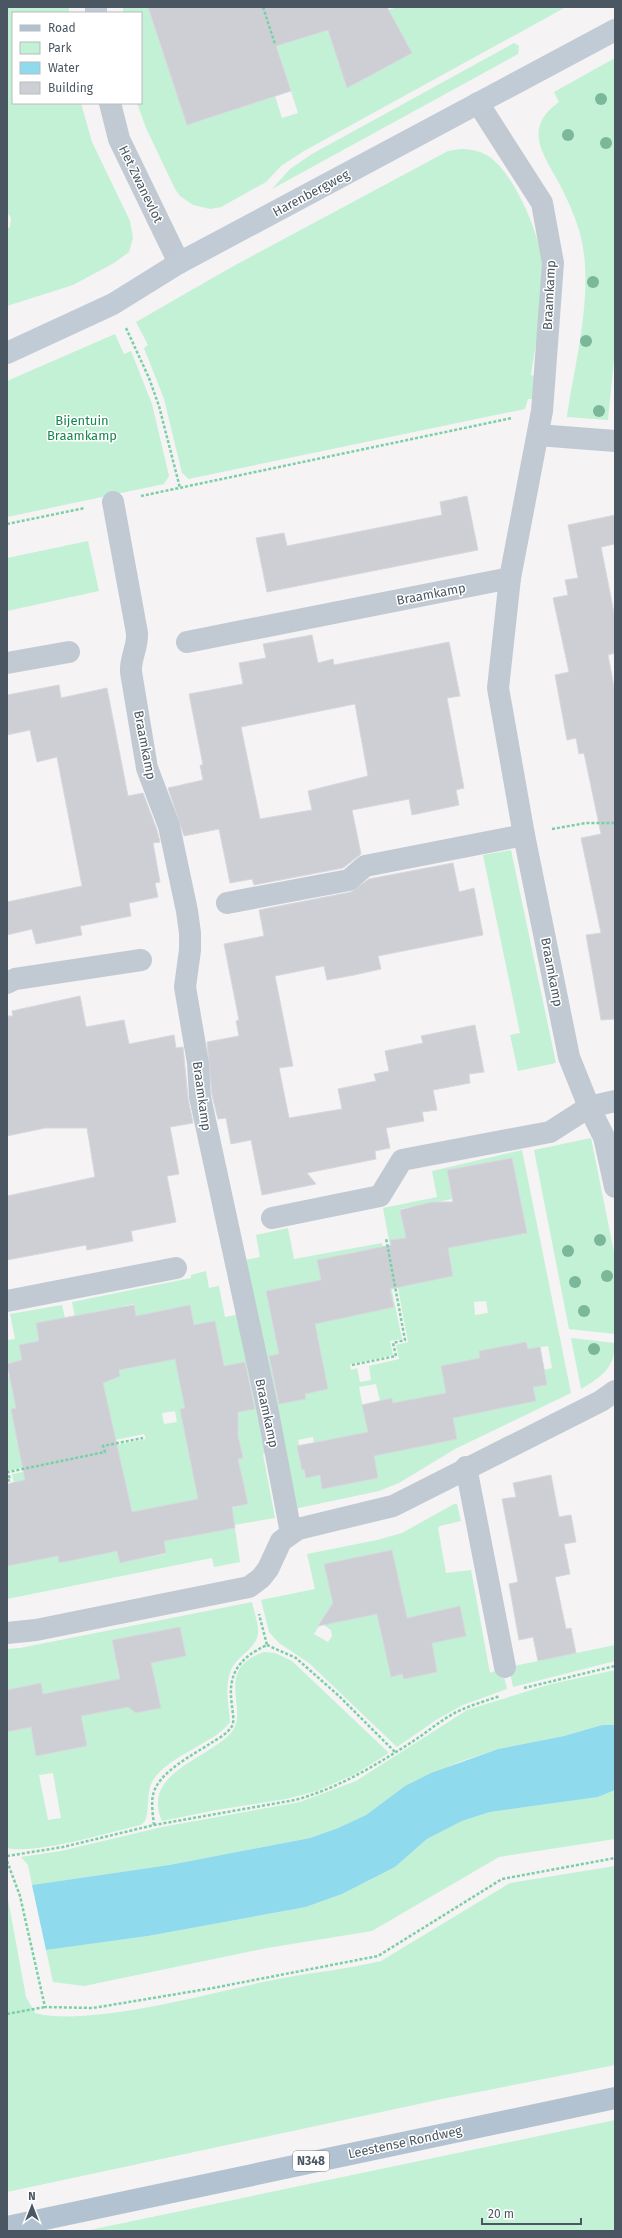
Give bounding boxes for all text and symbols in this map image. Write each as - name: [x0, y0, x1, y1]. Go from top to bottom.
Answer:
- legend: [12, 12, 142, 104]
- text: Road: [48, 21, 76, 35]
- text: Park: [48, 41, 72, 55]
- text: Water: [48, 61, 80, 75]
- text: Building: [48, 81, 94, 95]
- street label: Het Zwanevlot: [116, 143, 166, 225]
- street label: Harenbergweg: [270, 166, 352, 220]
- street label: Braamkamp: [540, 260, 558, 330]
- park label: Bijentuin Braamkamp: [47, 413, 117, 443]
- street label: Braamkamp: [395, 580, 467, 608]
- street label: Braamkamp: [131, 709, 159, 781]
- street label: Braamkamp: [538, 936, 566, 1008]
- street label: Braamkamp: [190, 1060, 214, 1132]
- street label: Braamkamp: [252, 1377, 282, 1449]
- street label: Leestense Rondweg: [347, 2123, 464, 2161]
- road number: N348: [293, 2151, 329, 2171]
- north arrow: [12, 2186, 52, 2226]
- text: N: [28, 2190, 36, 2203]
- scale bar: [482, 2200, 581, 2226]
- text: 20 m: [488, 2207, 514, 2221]

